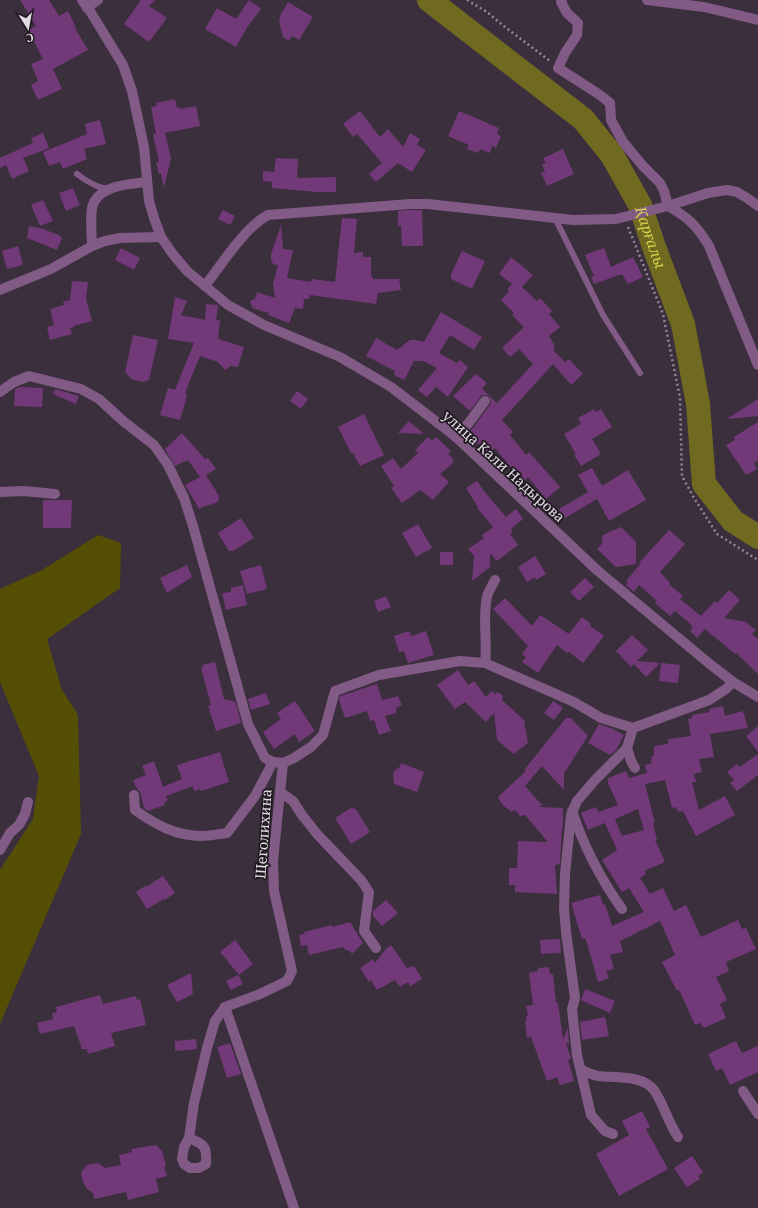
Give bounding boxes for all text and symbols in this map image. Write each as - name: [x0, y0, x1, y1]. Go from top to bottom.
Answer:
- north arrow: [8, 8, 48, 48]
- text: С: [25, 30, 35, 46]
- water label: Қарғалы: [631, 203, 671, 271]
- street label: улица Кали Надырова: [439, 406, 569, 526]
- street label: Щеголихина: [250, 788, 276, 880]

